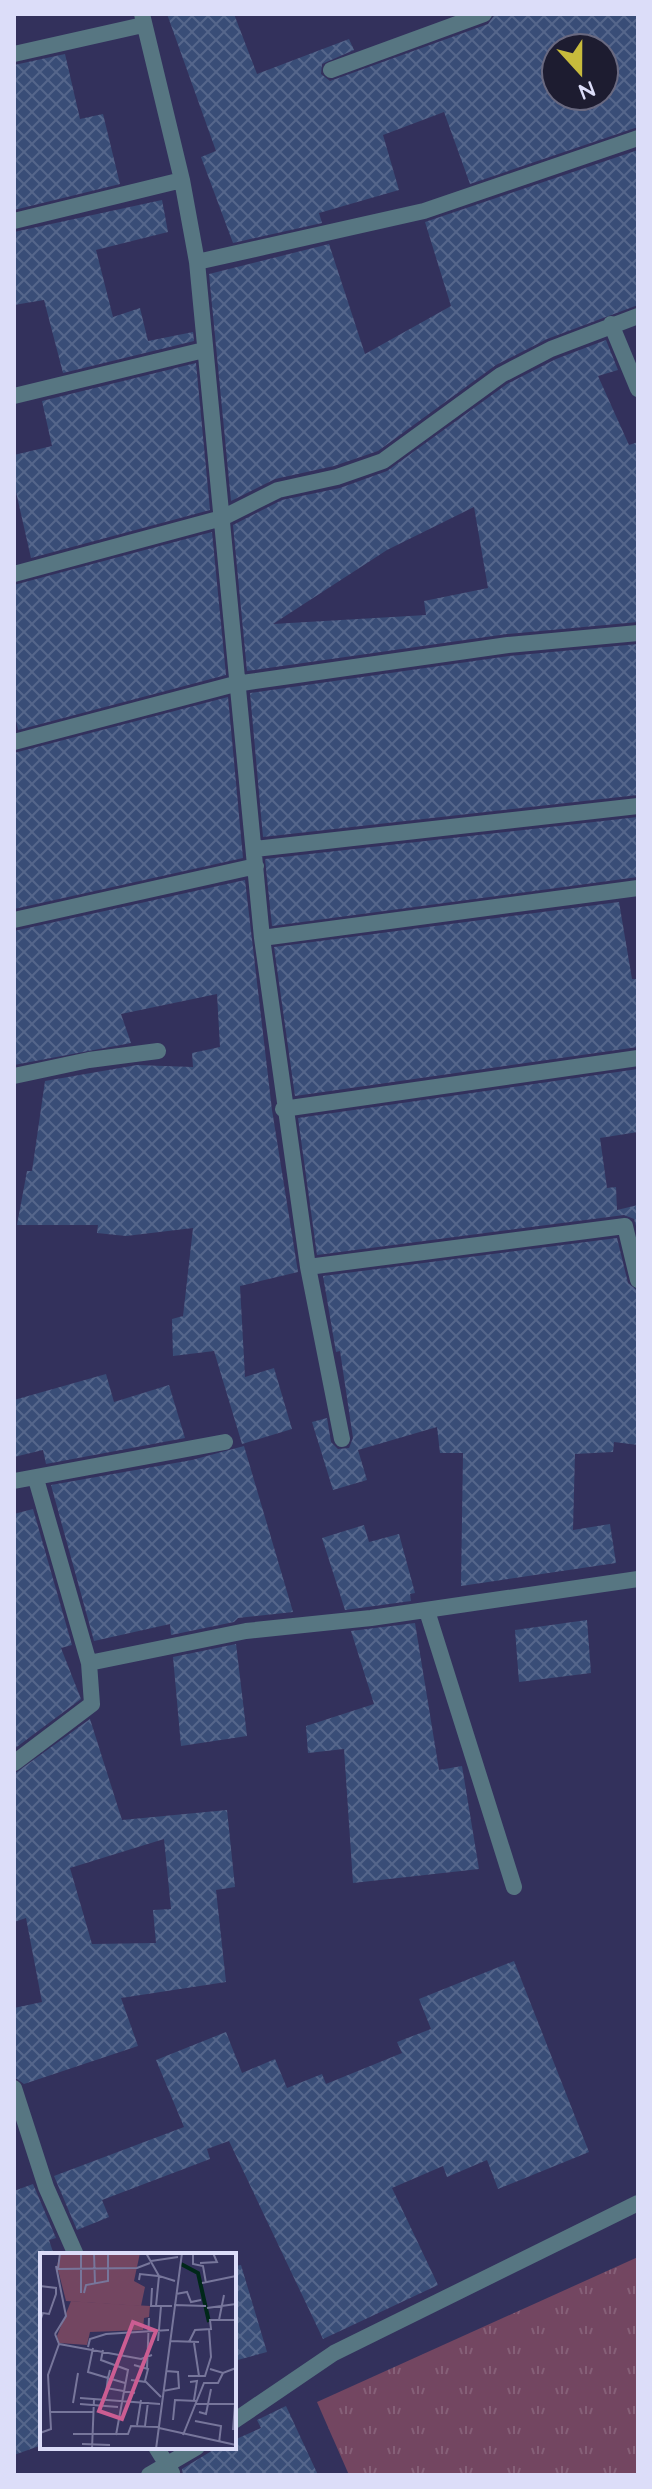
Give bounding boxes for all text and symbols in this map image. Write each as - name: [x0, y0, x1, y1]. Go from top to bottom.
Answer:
- north arrow: [540, 32, 620, 112]
- text: N: [575, 75, 600, 107]
- inset map: [40, 2253, 236, 2449]

